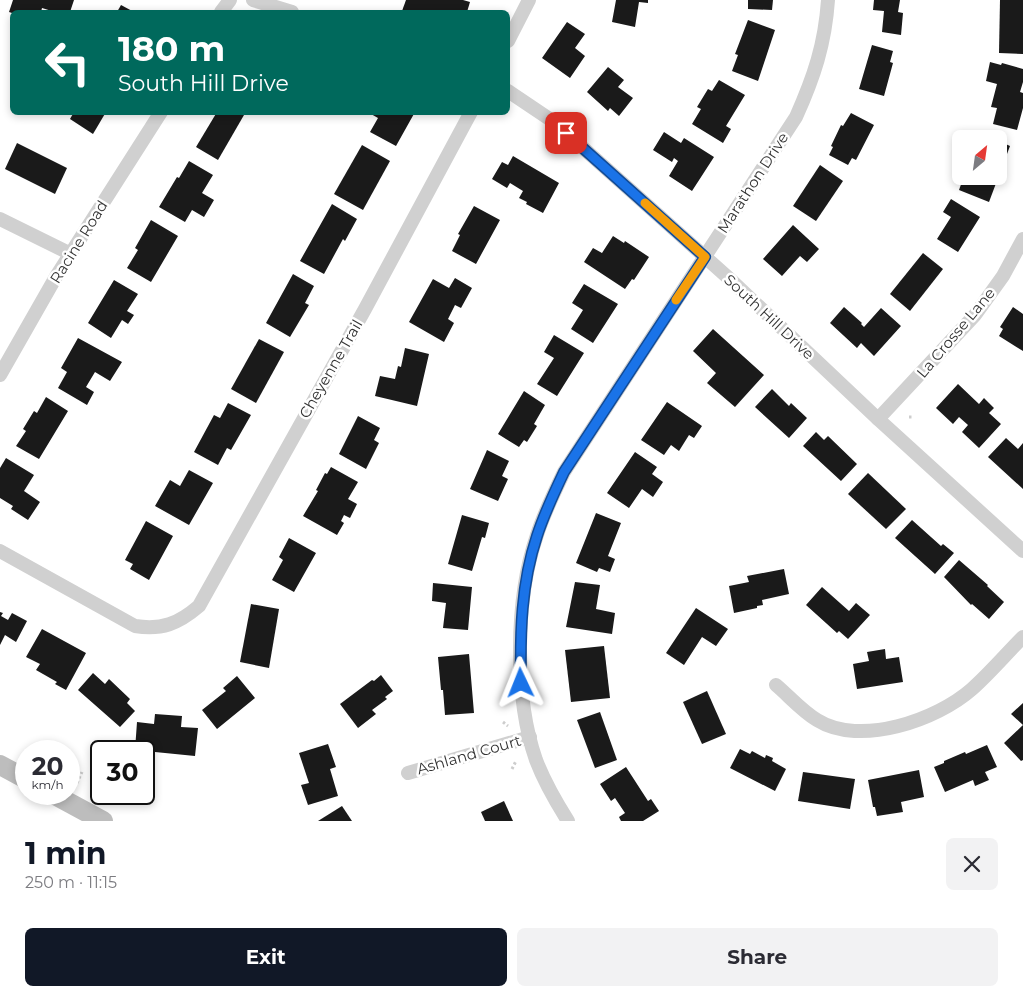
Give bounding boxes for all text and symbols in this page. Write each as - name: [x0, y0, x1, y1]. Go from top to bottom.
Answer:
- text: 180 m: [118, 27, 225, 70]
- icon: left: [35, 30, 100, 95]
- text: South Hill Drive: [118, 70, 289, 97]
- pin: [545, 112, 587, 154]
- icon: arrive: [552, 119, 580, 147]
- street label: Marathon Drive: [713, 129, 792, 237]
- north arrow: [952, 130, 1008, 185]
- map controls: [952, 130, 1007, 185]
- street label: Racine Road: [46, 197, 112, 287]
- street label: South Hill Drive: [720, 270, 818, 363]
- street label: La Crosse Lane: [912, 284, 999, 382]
- street label: Cheyenne Trail: [295, 316, 366, 421]
- position arrow: [494, 656, 546, 708]
- street label: Ashland Court: [415, 731, 523, 778]
- speed limit sign: 30: [90, 740, 155, 805]
- text: 20: [32, 751, 63, 781]
- text: km/h: [31, 777, 64, 792]
- text: 1 min: [25, 835, 106, 872]
- button: close: [946, 838, 998, 890]
- text: 250 m · 11:15: [25, 873, 117, 892]
- button: Exit: [25, 928, 507, 986]
- button: Share: [517, 928, 998, 986]

